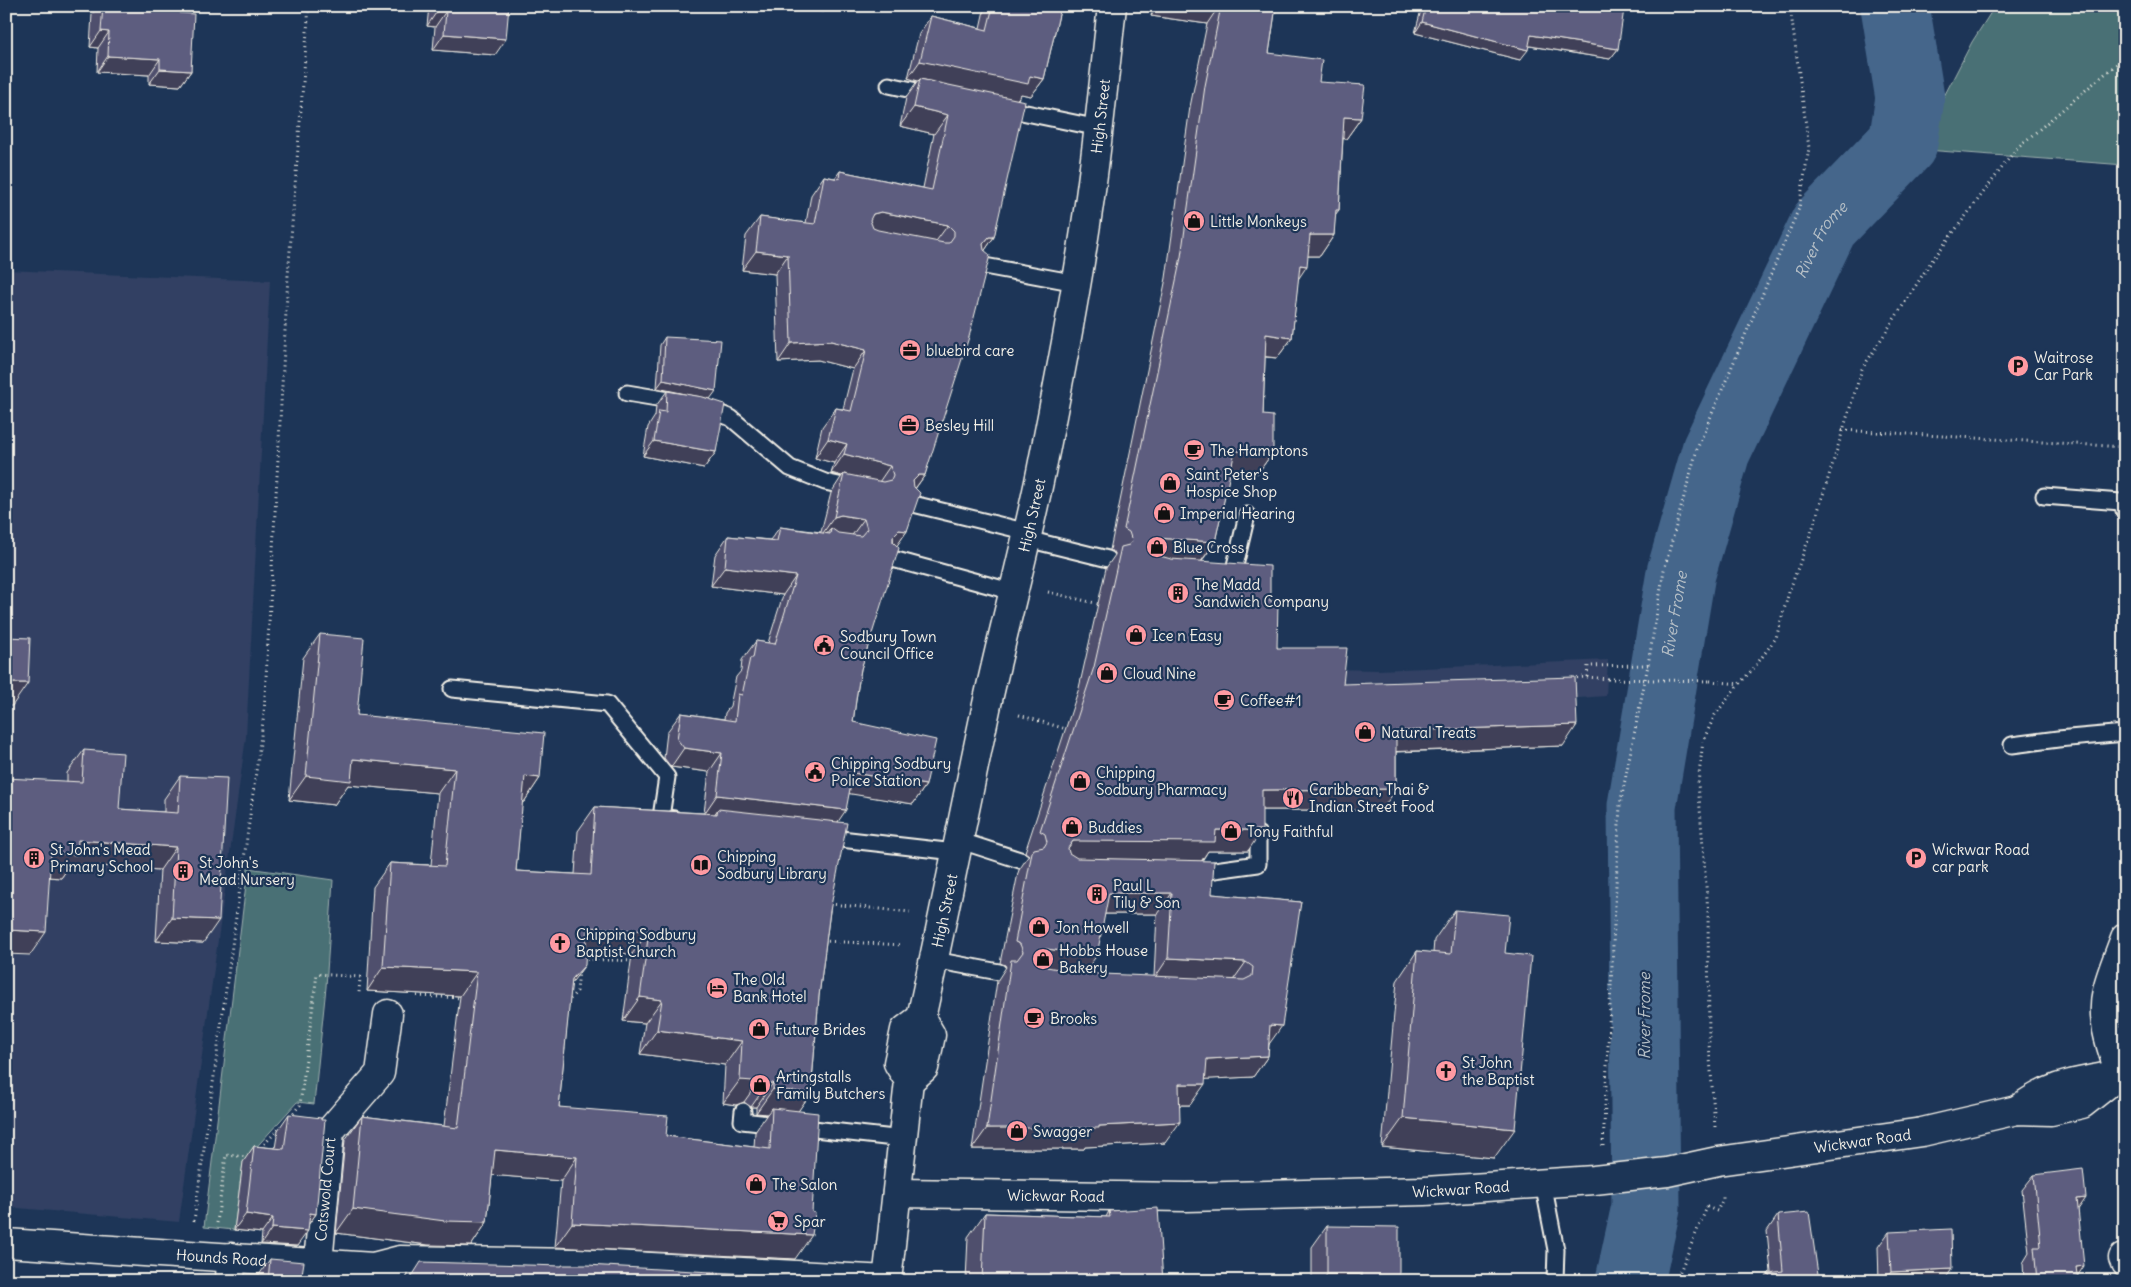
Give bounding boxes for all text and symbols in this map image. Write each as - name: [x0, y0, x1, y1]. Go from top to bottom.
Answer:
- street label: High Street: [1086, 78, 1114, 154]
- water label: River Frome: [1790, 196, 1852, 282]
- shop icon: Little Monkeys: [1182, 209, 1206, 233]
- place label: Little Monkeys: [1210, 212, 1307, 231]
- office icon: bluebird care: [898, 338, 922, 362]
- place label: bluebird care: [926, 341, 1014, 360]
- place label: Waitrose Car Park: [2034, 348, 2093, 384]
- parking icon: Waitrose Car Park: [2006, 354, 2030, 378]
- office icon: Besley Hill: [897, 413, 921, 437]
- place label: Besley Hill: [925, 416, 994, 435]
- cafe icon: The Hamptons: [1182, 438, 1206, 462]
- place label: The Hamptons: [1210, 441, 1308, 460]
- place label: Saint Peter's Hospice Shop: [1186, 465, 1277, 501]
- shop icon: Saint Peter's Hospice Shop: [1158, 471, 1182, 495]
- street label: High Street: [1014, 477, 1049, 554]
- shop icon: Imperial Hearing: [1152, 501, 1176, 525]
- place label: Imperial Hearing: [1180, 504, 1295, 523]
- shop icon: Blue Cross: [1145, 535, 1169, 559]
- place label: Blue Cross: [1173, 538, 1245, 557]
- water label: River Frome: [1657, 569, 1691, 659]
- place label: The Madd Sandwich Company: [1194, 575, 1329, 611]
- building icon: The Madd Sandwich Company: [1166, 581, 1190, 605]
- shop icon: Ice n Easy: [1124, 623, 1148, 647]
- place label: Ice n Easy: [1152, 626, 1222, 645]
- place label: Sodbury Town Council Office: [840, 627, 937, 663]
- public building icon: Sodbury Town Council Office: [812, 633, 836, 657]
- shop icon: Cloud Nine: [1095, 661, 1119, 685]
- place label: Cloud Nine: [1123, 664, 1196, 683]
- cafe icon: Coffee#1: [1212, 688, 1236, 712]
- place label: Coffee#1: [1240, 691, 1302, 710]
- shop icon: Natural Treats: [1353, 720, 1377, 744]
- place label: Natural Treats: [1381, 723, 1476, 742]
- place label: Chipping Sodbury Police Station: [831, 754, 951, 790]
- public building icon: Chipping Sodbury Police Station: [803, 760, 827, 784]
- place label: Chipping Sodbury Pharmacy: [1096, 763, 1227, 799]
- shop icon: Chipping Sodbury Pharmacy: [1068, 769, 1092, 793]
- place label: Caribbean, Thai & Indian Street Food: [1309, 780, 1434, 816]
- restaurant icon: Caribbean, Thai & Indian Street Food: [1281, 786, 1305, 810]
- shop icon: Buddies: [1060, 815, 1084, 839]
- place label: Buddies: [1088, 818, 1143, 837]
- shop icon: Tony Faithful: [1219, 819, 1243, 843]
- place label: Tony Faithful: [1247, 822, 1333, 841]
- place label: St John's Mead Primary School: [50, 840, 153, 876]
- place label: Wickwar Road car park: [1932, 840, 2030, 876]
- building icon: St John's Mead Primary School: [22, 846, 46, 870]
- parking icon: Wickwar Road car park: [1904, 846, 1928, 870]
- place label: Chipping Sodbury Library: [717, 847, 827, 883]
- place label: St John's Mead Nursery: [199, 853, 295, 889]
- library icon: Chipping Sodbury Library: [689, 853, 713, 877]
- building icon: St John's Mead Nursery: [171, 859, 195, 883]
- street label: High Street: [927, 872, 961, 949]
- place label: Paul L Tily & Son: [1113, 876, 1180, 912]
- building icon: Paul L Tily & Son: [1085, 882, 1109, 906]
- shop icon: Jon Howell: [1027, 915, 1051, 939]
- place label: Jon Howell: [1055, 918, 1129, 937]
- place label: Chipping Sodbury Baptist Church: [576, 925, 696, 961]
- church icon: Chipping Sodbury Baptist Church: [548, 931, 572, 955]
- place label: Hobbs House Bakery: [1059, 941, 1148, 977]
- shop icon: Hobbs House Bakery: [1031, 947, 1055, 971]
- place label: The Old Bank Hotel: [733, 970, 807, 1006]
- water label: River Frome: [1634, 971, 1654, 1059]
- hotel icon: The Old Bank Hotel: [705, 976, 729, 1000]
- cafe icon: Brooks: [1022, 1006, 1046, 1030]
- place label: Brooks: [1050, 1009, 1097, 1028]
- shop icon: Future Brides: [747, 1017, 771, 1041]
- place label: Future Brides: [775, 1020, 866, 1039]
- place label: St John the Baptist: [1462, 1053, 1535, 1089]
- church icon: St John the Baptist: [1434, 1059, 1458, 1083]
- place label: Artingstalls Family Butchers: [776, 1067, 885, 1103]
- shop icon: Artingstalls Family Butchers: [748, 1073, 772, 1097]
- shop icon: Swagger: [1005, 1119, 1029, 1143]
- place label: Swagger: [1033, 1122, 1092, 1141]
- street label: Wickwar Road: [1813, 1124, 1912, 1157]
- street label: Cotswold Court: [311, 1137, 339, 1242]
- shop icon: The Salon: [744, 1172, 768, 1196]
- place label: The Salon: [772, 1175, 838, 1194]
- street label: Wickwar Road: [1412, 1176, 1510, 1201]
- street label: Wickwar Road: [1007, 1185, 1105, 1205]
- supermarket icon: Spar: [766, 1209, 790, 1233]
- place label: Spar: [794, 1212, 826, 1231]
- street label: Hounds Road: [175, 1245, 268, 1270]

